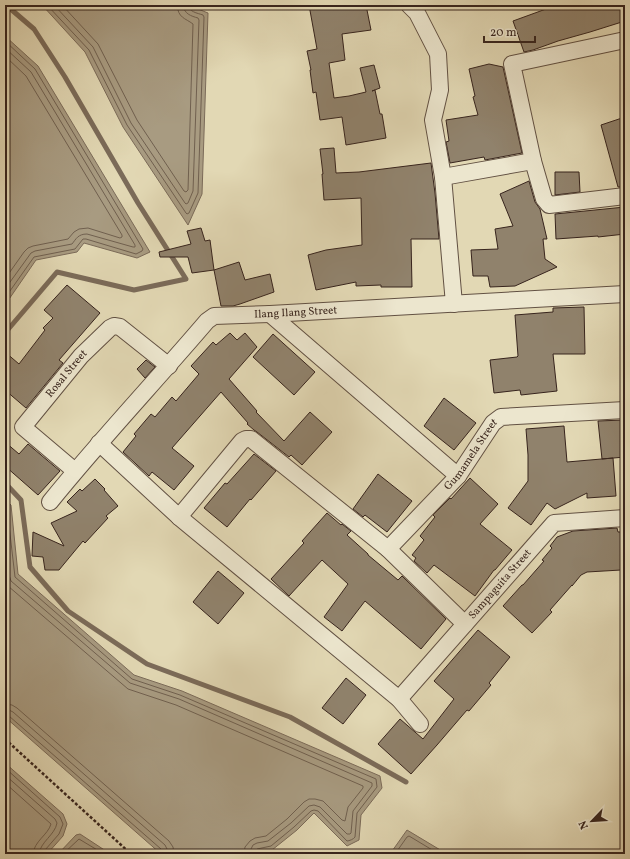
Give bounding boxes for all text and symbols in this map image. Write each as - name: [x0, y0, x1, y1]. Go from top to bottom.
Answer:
- scale bar: [484, 18, 535, 44]
- text: 20 m: [490, 25, 517, 41]
- street label: Ilang Ilang Street: [254, 303, 338, 322]
- street label: Rosal Street: [43, 346, 91, 401]
- street label: Gumamela Street: [441, 415, 500, 494]
- street label: Sampaguita Street: [465, 546, 535, 622]
- north arrow: [572, 801, 612, 841]
- text: N: [576, 818, 593, 831]

